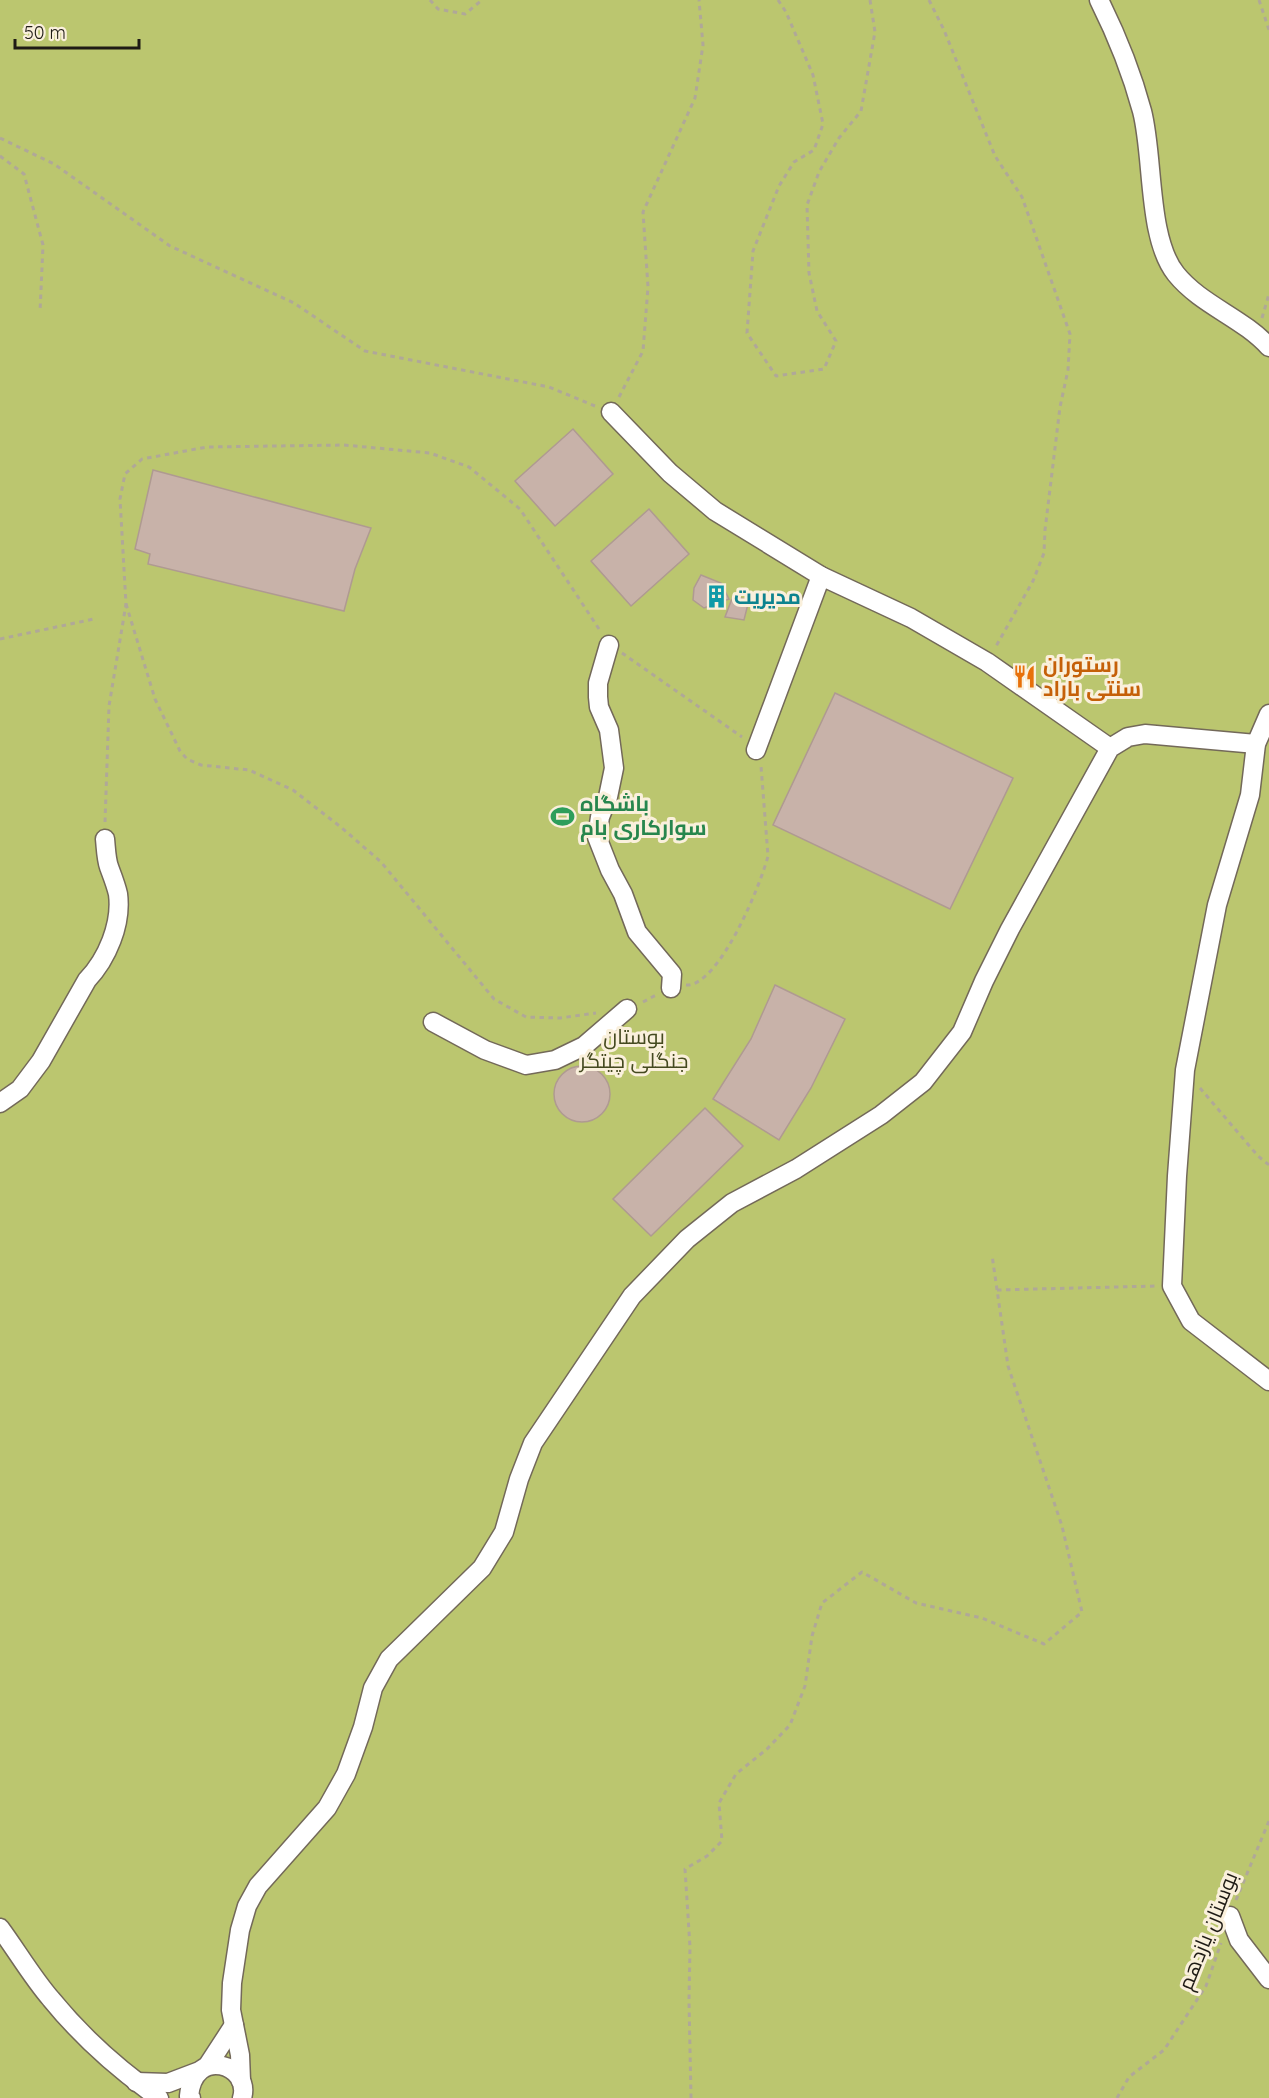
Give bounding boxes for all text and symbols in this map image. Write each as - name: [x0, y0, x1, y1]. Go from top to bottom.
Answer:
- scale bar: [15, 12, 140, 50]
- text: 50 m: [24, 21, 66, 44]
- place label: مدیریت: [734, 583, 801, 609]
- building icon: مدیریت: [703, 584, 729, 610]
- place label: رستوران سنتی باراد: [1043, 651, 1141, 701]
- restaurant icon: رستوران سنتی باراد: [1012, 664, 1038, 690]
- place label: باشگاه سوارکاری بام: [580, 790, 707, 842]
- sports icon: باشگاه سوارکاری بام: [549, 803, 575, 829]
- park label: بوستان جنگلی چیتگر: [579, 1023, 688, 1075]
- street label: بوستان یازدهم: [1172, 1868, 1244, 1994]

